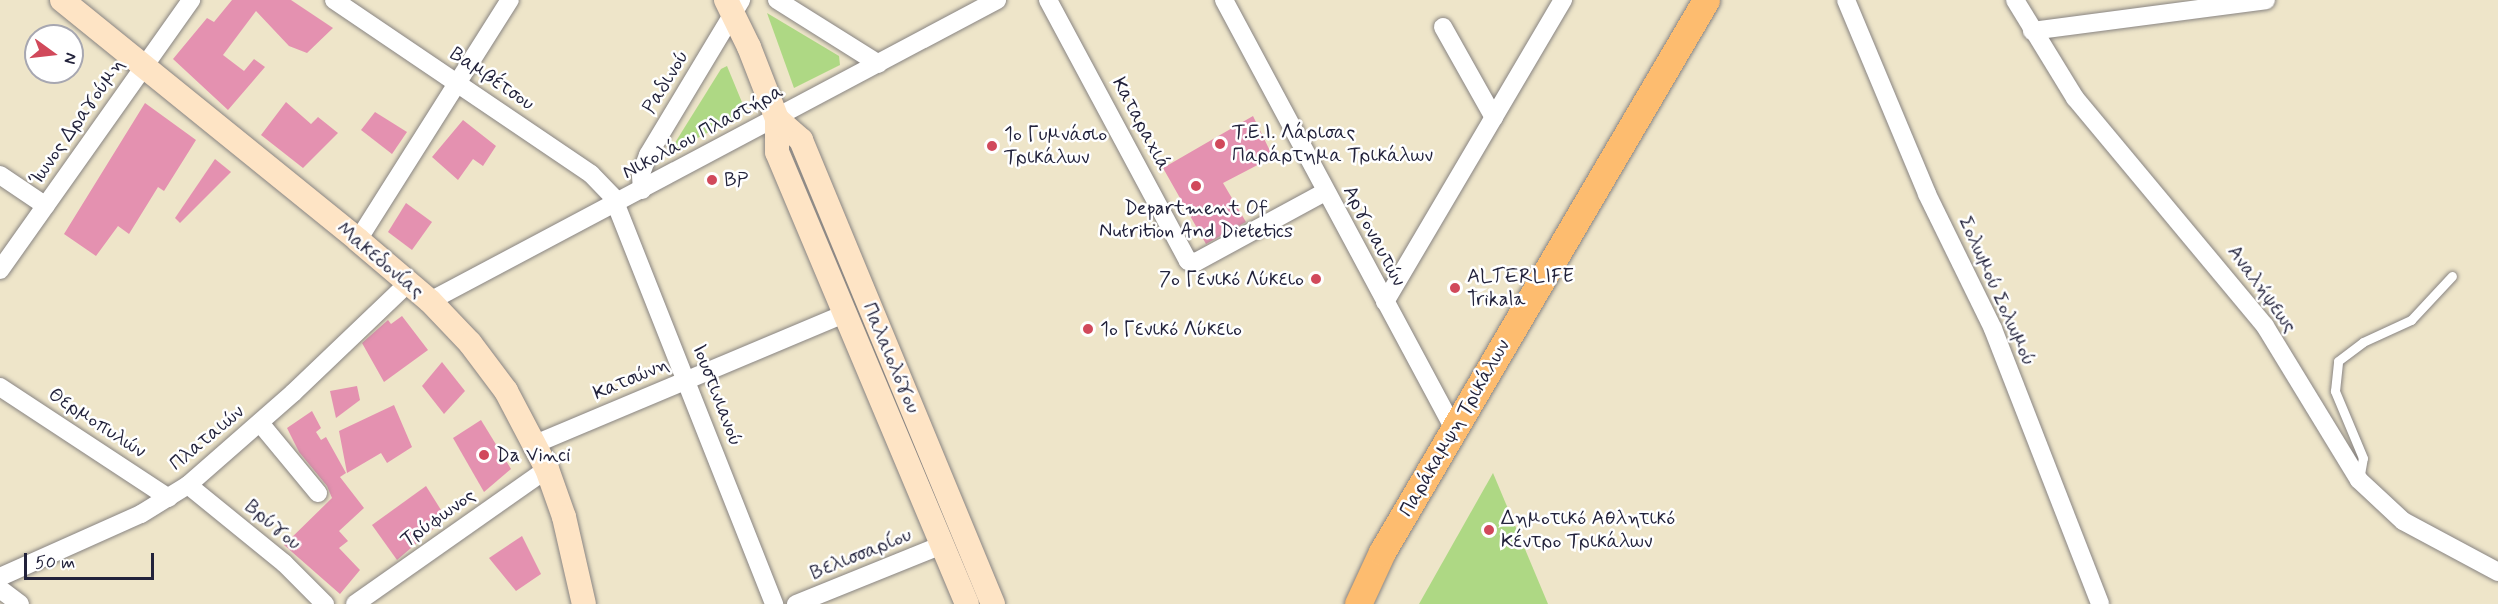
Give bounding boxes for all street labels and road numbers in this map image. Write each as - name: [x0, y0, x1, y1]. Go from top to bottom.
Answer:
- street label: Βαμβέτσου: [445, 42, 539, 116]
- street label: Ραδινού: [638, 46, 694, 118]
- street label: Ίωνος Δραγούμη: [24, 54, 130, 190]
- street label: Καταραχιά: [1106, 73, 1176, 175]
- street label: Νικολάου Πλαστήρα: [618, 79, 788, 185]
- street label: Αργοναυτών: [1337, 181, 1411, 291]
- street label: Σολωμού Σολωμού: [1953, 213, 2041, 369]
- street label: Μακεδονίας: [331, 217, 429, 303]
- street label: Αναλήψεως: [2222, 241, 2302, 337]
- street label: Παλαιολόγου: [857, 299, 925, 417]
- street label: Παράκαμψη Τρικάλων: [1394, 335, 1516, 521]
- street label: Ιουστινιανού: [687, 341, 747, 449]
- street label: Κατσώνη: [590, 352, 672, 406]
- street label: Θερμοπυλών: [44, 383, 150, 463]
- street label: Πλαταιών: [165, 400, 249, 476]
- street label: Τρύφωνος: [396, 484, 480, 552]
- street label: Βρύγου: [240, 495, 306, 555]
- street label: Βελισσαρίου: [807, 523, 915, 585]

